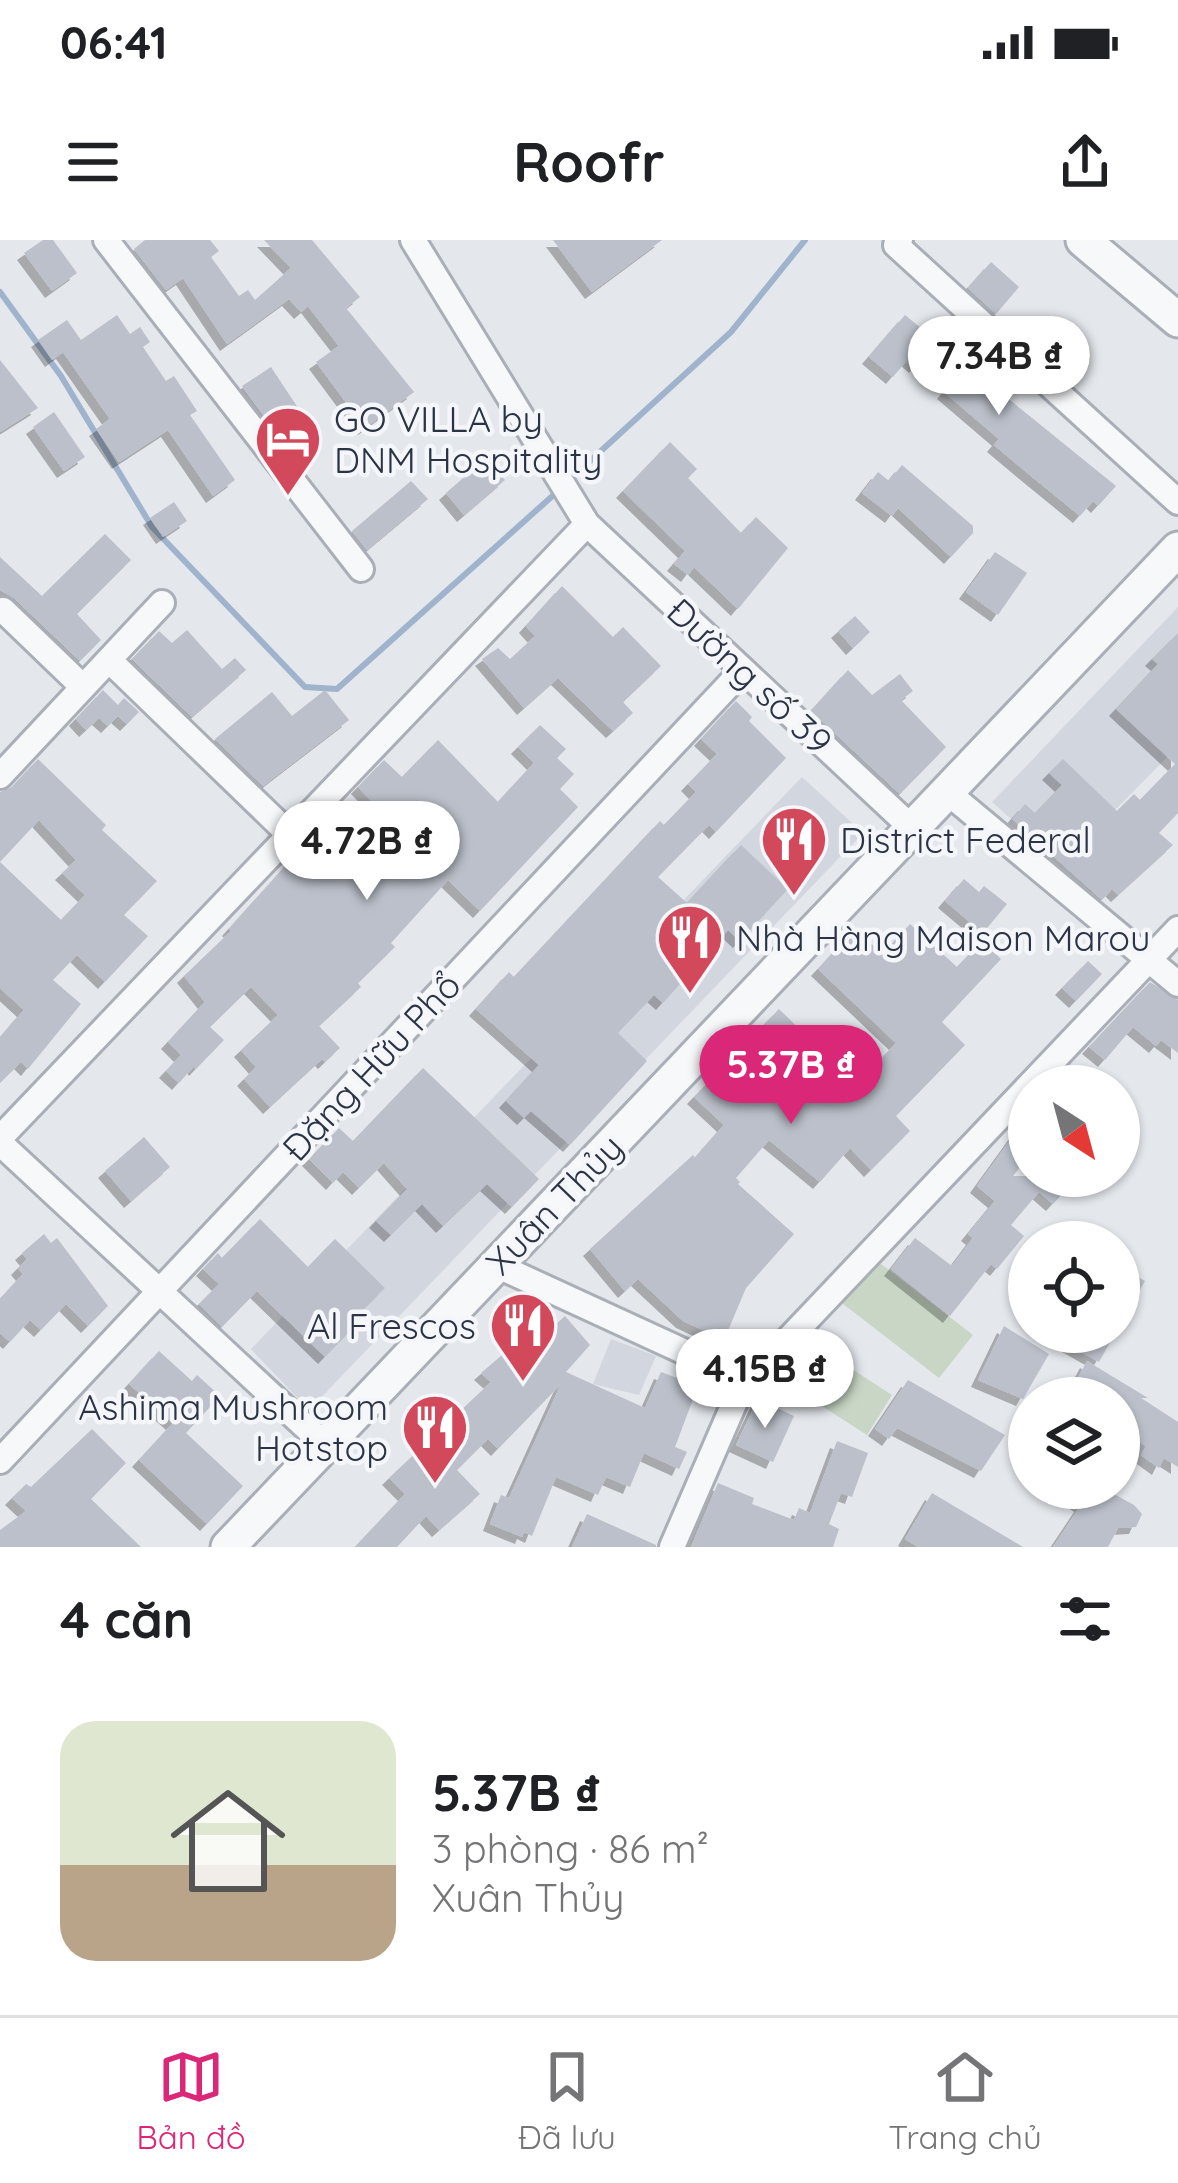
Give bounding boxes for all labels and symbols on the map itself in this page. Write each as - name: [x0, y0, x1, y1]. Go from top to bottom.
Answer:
- pin: 7.34B ₫: [888, 316, 1110, 418]
- place label: GO VILLA by DNM Hospitality: [334, 396, 602, 482]
- hotel icon: GO VILLA by DNM Hospitality: [253, 404, 323, 498]
- street label: Đường số 39: [658, 588, 842, 764]
- pin: 4.72B ₫: [256, 801, 478, 903]
- restaurant icon: District Federal: [759, 804, 829, 898]
- place label: District Federal: [840, 817, 1091, 862]
- restaurant icon: Nhà Hàng Maison Marou: [655, 902, 725, 996]
- place label: Nhà Hàng Maison Marou: [736, 915, 1151, 960]
- street label: Đặng Hữu Phổ: [272, 962, 470, 1170]
- pin: 5.37B ₫: [680, 1025, 902, 1127]
- north arrow: [1008, 1065, 1140, 1197]
- street label: Xuân Thủy: [476, 1125, 632, 1283]
- restaurant icon: Al Frescos: [488, 1290, 558, 1384]
- place label: Al Frescos: [307, 1303, 476, 1348]
- pin: 4.15B ₫: [654, 1329, 876, 1431]
- place label: Ashima Mushroom Hotstop: [78, 1384, 388, 1470]
- restaurant icon: Ashima Mushroom Hotstop: [400, 1392, 470, 1486]

